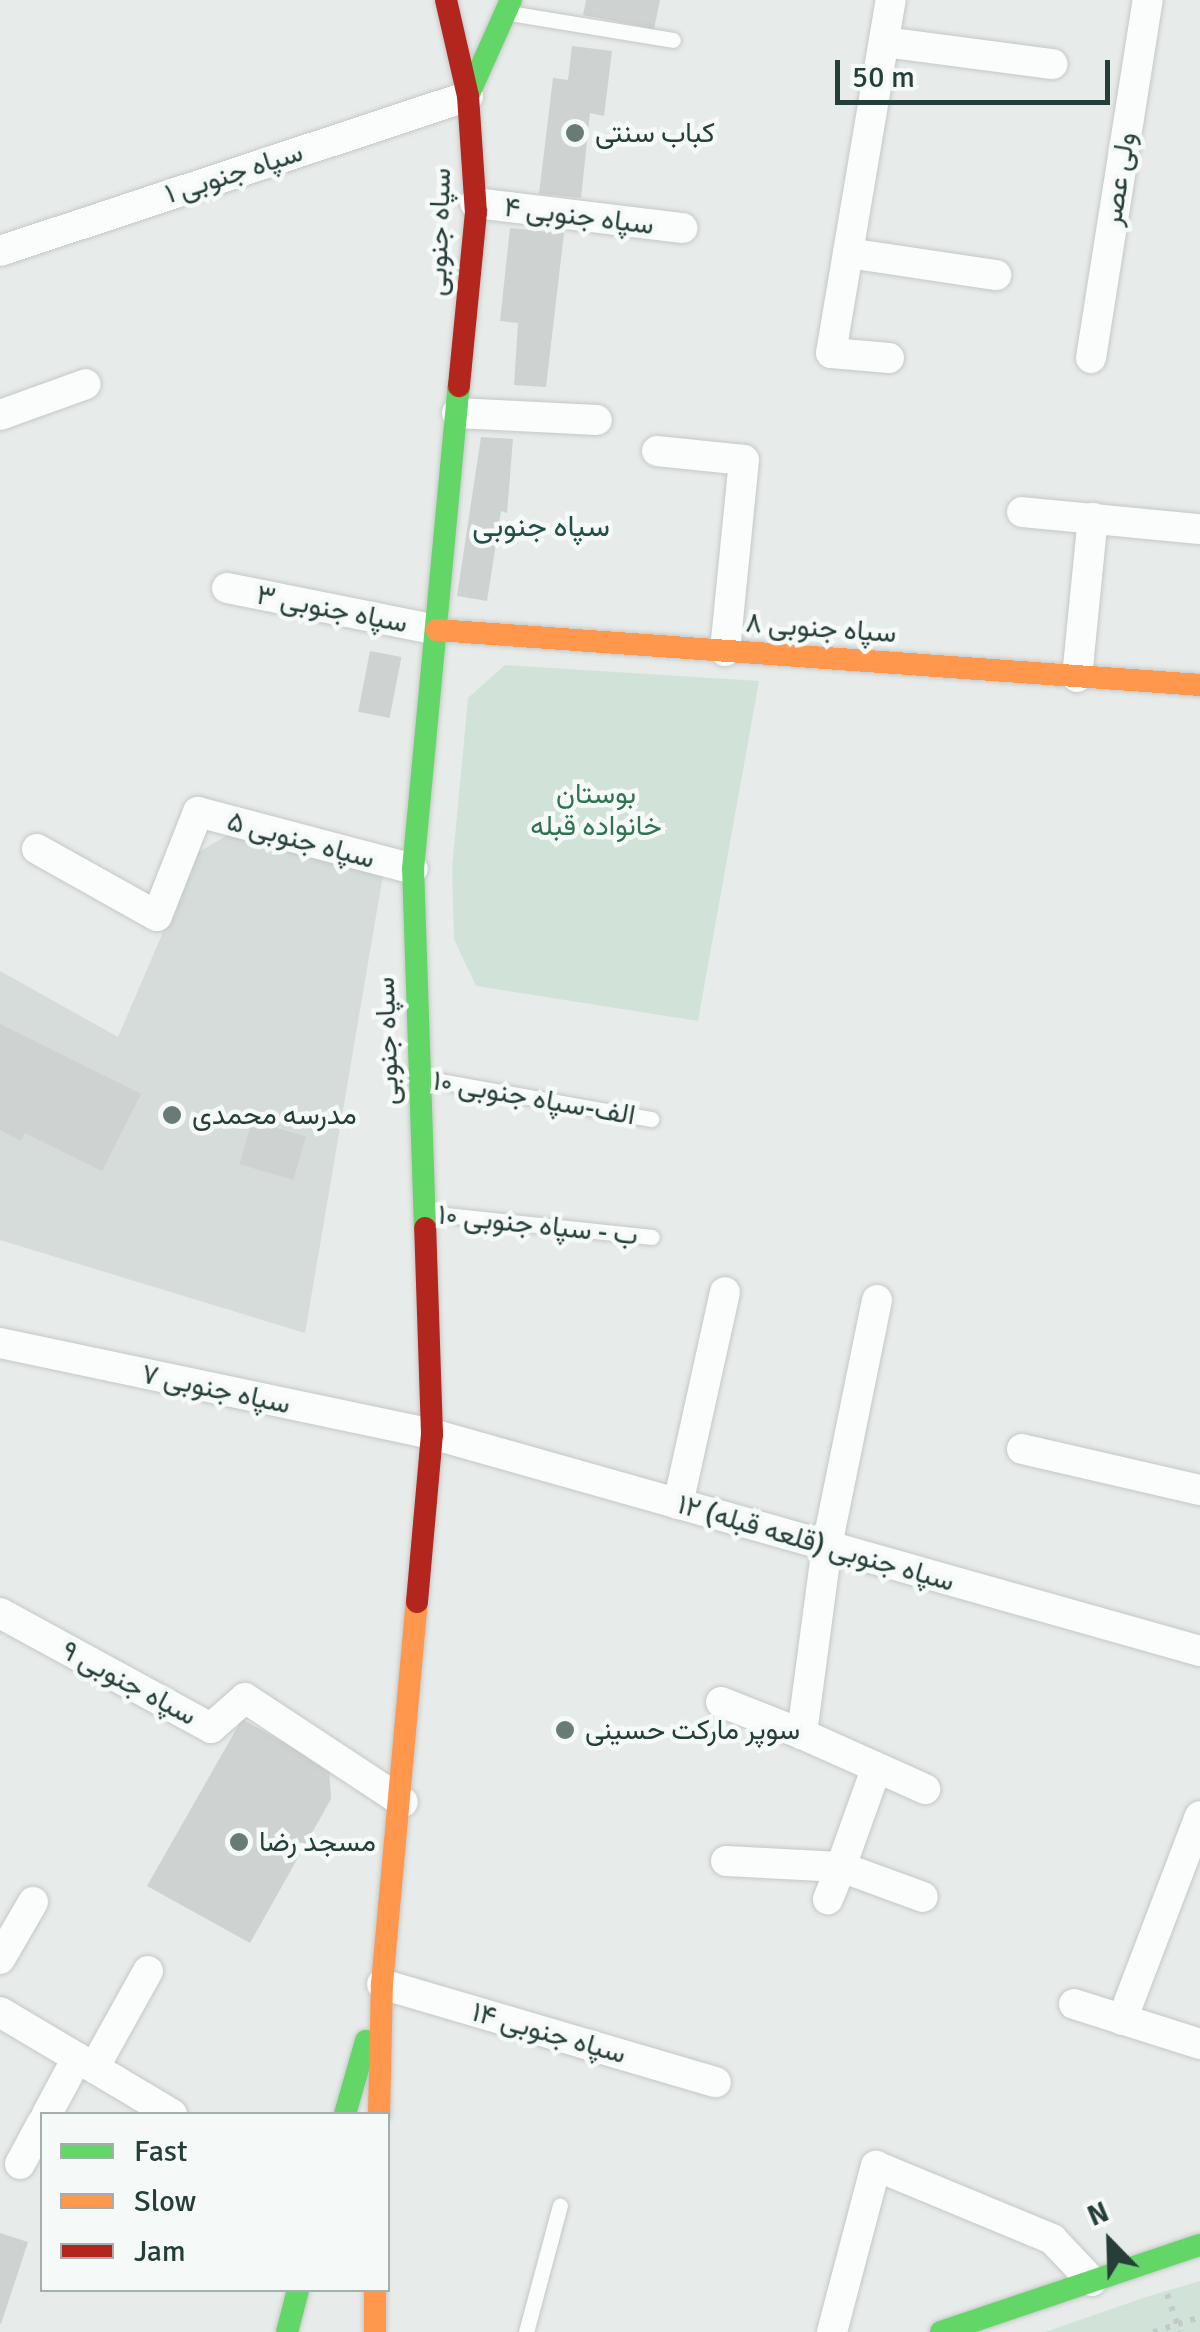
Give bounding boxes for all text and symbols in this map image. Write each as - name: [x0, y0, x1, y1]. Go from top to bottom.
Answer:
- scale bar: [840, 40, 1115, 102]
- text: 50 m: [852, 59, 915, 96]
- place label: کباب سنتی: [595, 116, 715, 150]
- marker: کباب سنتی: [564, 122, 586, 144]
- street label: ولی عصر: [1095, 130, 1143, 228]
- street label: ۱ سپاه جنوبی: [161, 135, 307, 211]
- street label: سپاه جنوبی: [420, 167, 458, 297]
- street label: ۴ سپاه جنوبی: [502, 190, 656, 242]
- district label: سپاه جنوبی: [472, 509, 610, 545]
- street label: ۳ سپاه جنوبی: [254, 578, 410, 640]
- street label: ۸ سپاه جنوبی: [744, 606, 898, 650]
- park label: بوستان خانواده قبله: [530, 777, 662, 843]
- street label: ۵ سپاه جنوبی: [224, 804, 378, 876]
- street label: سپاه جنوبی: [368, 976, 406, 1106]
- street label: ۱۰ الف-سپاه جنوبی: [430, 1064, 638, 1132]
- place label: مدرسه محمدی: [192, 1098, 357, 1132]
- marker: مدرسه محمدی: [161, 1104, 183, 1126]
- street label: ۱۰ ب - سپاه جنوبی: [436, 1198, 640, 1252]
- street label: ۷ سپاه جنوبی: [139, 1357, 293, 1421]
- street label: ۱۲ سپاه جنوبی (قلعه قبله): [674, 1487, 958, 1599]
- street label: ۹ سپاه جنوبی: [56, 1633, 202, 1733]
- place label: سوپر مارکت حسینی: [585, 1713, 800, 1747]
- marker: سوپر مارکت حسینی: [554, 1719, 576, 1741]
- place label: مسجد رضا: [259, 1825, 376, 1859]
- marker: مسجد رضا: [228, 1831, 250, 1853]
- street label: ۱۴ سپاه جنوبی: [468, 1995, 630, 2071]
- legend: [40, 2112, 390, 2292]
- text: Fast: [134, 2133, 187, 2170]
- text: Slow: [134, 2183, 196, 2220]
- north arrow: [1060, 2192, 1160, 2292]
- text: N: [1083, 2195, 1114, 2234]
- text: Jam: [134, 2233, 186, 2270]

